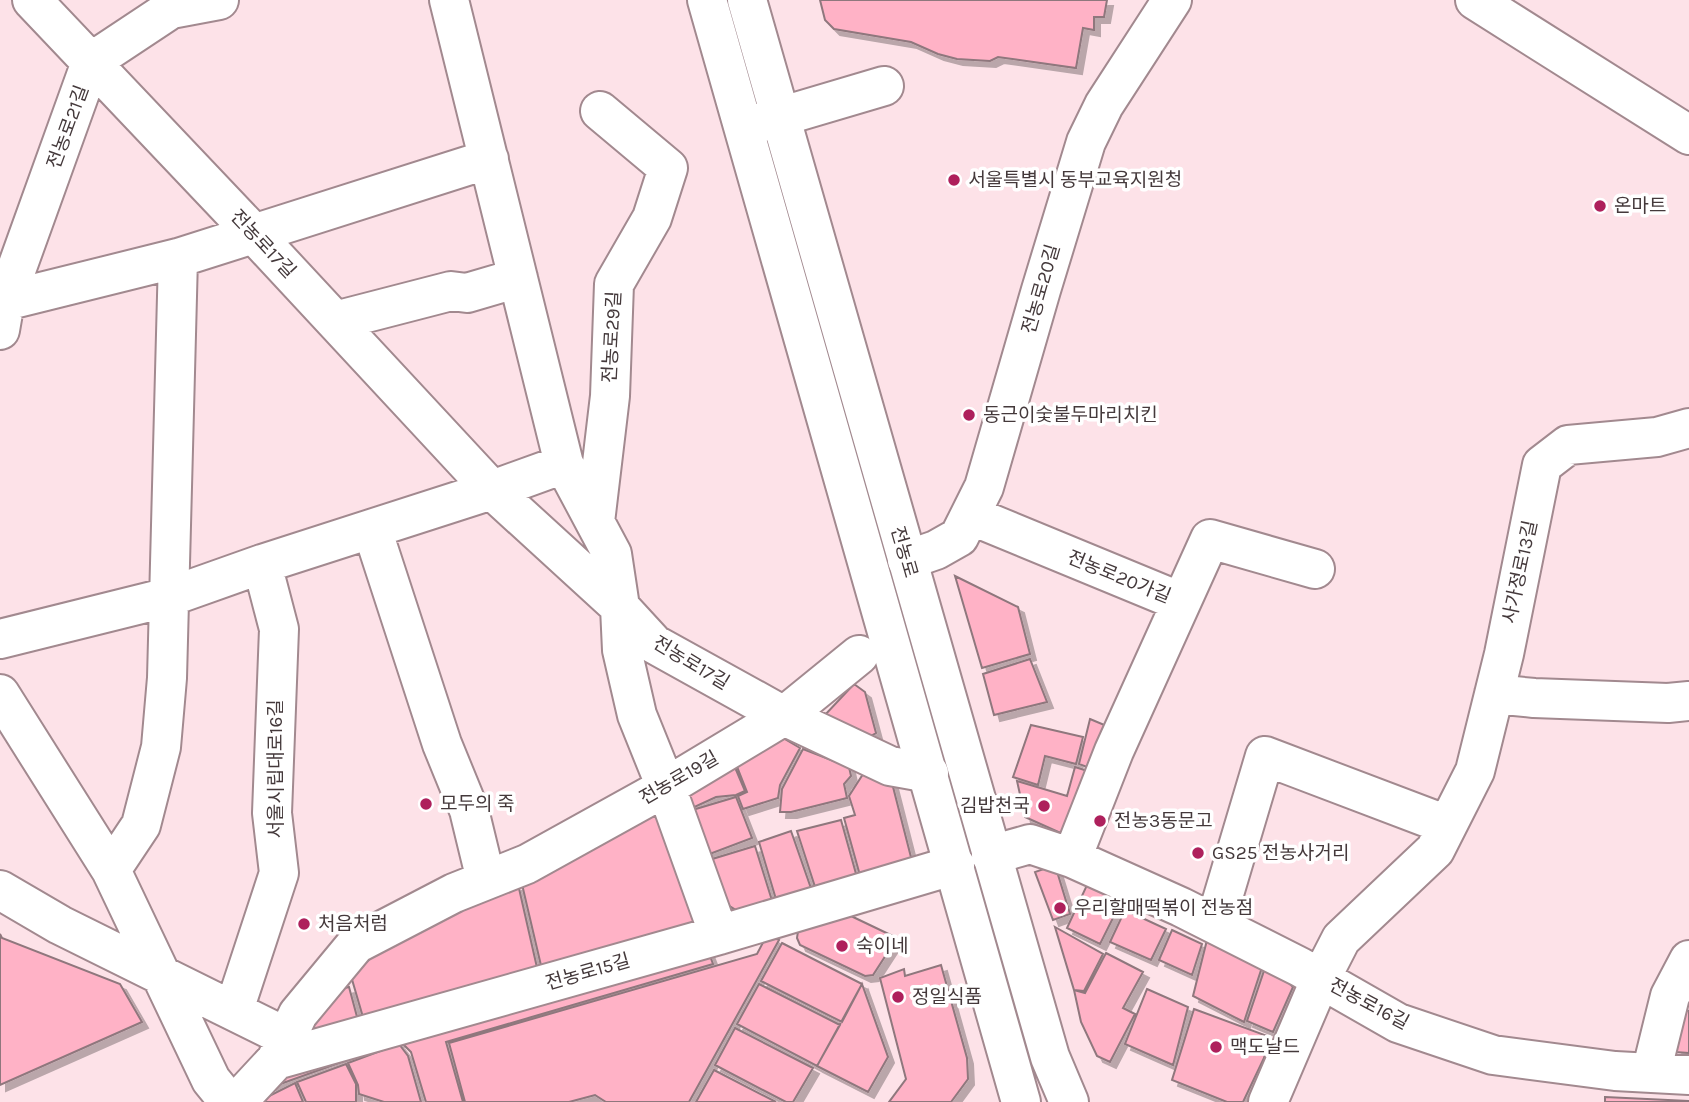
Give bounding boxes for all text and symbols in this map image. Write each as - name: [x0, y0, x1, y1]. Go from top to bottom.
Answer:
- street label: 전농로21길: [43, 82, 93, 172]
- place label: 서울특별시 동부교육지원청: [968, 169, 1182, 191]
- marker: 서울특별시 동부교육지원청: [946, 172, 962, 188]
- place label: 온마트: [1614, 195, 1666, 217]
- marker: 온마트: [1592, 198, 1608, 214]
- street label: 전농로17길: [226, 205, 300, 283]
- street label: 전농로20길: [1018, 242, 1064, 336]
- street label: 전농로29길: [599, 291, 625, 383]
- place label: 동근이숯불두마리치킨: [983, 404, 1158, 426]
- marker: 동근이숯불두마리치킨: [961, 407, 977, 423]
- street label: 사가정로13길: [1498, 518, 1542, 626]
- street label: 전농로: [886, 524, 922, 580]
- street label: 전농로20가길: [1064, 546, 1174, 608]
- street label: 전농로17길: [649, 632, 733, 694]
- street label: 서울시립대로16길: [265, 699, 287, 839]
- street label: 전농로19길: [636, 747, 722, 809]
- place label: 모두의 죽: [440, 793, 514, 815]
- place label: 김밥천국: [960, 795, 1030, 817]
- marker: 모두의 죽: [418, 796, 434, 812]
- marker: 김밥천국: [1036, 798, 1052, 814]
- place label: 전농3동문고: [1114, 810, 1213, 832]
- marker: 전농3동문고: [1092, 813, 1108, 829]
- place label: GS25 전농사거리: [1212, 842, 1349, 864]
- marker: GS25 전농사거리: [1190, 845, 1206, 861]
- place label: 우리할매떡볶이 전농점: [1074, 897, 1253, 919]
- marker: 우리할매떡볶이 전농점: [1052, 900, 1068, 916]
- place label: 처음처럼: [318, 913, 388, 935]
- marker: 처음처럼: [296, 916, 312, 932]
- place label: 숙이네: [856, 935, 908, 957]
- marker: 숙이네: [834, 938, 850, 954]
- street label: 전농로15길: [543, 949, 633, 995]
- street label: 전농로16길: [1325, 974, 1413, 1034]
- place label: 정일식품: [912, 986, 982, 1008]
- marker: 정일식품: [890, 989, 906, 1005]
- place label: 맥도날드: [1230, 1036, 1300, 1058]
- marker: 맥도날드: [1208, 1039, 1224, 1055]

